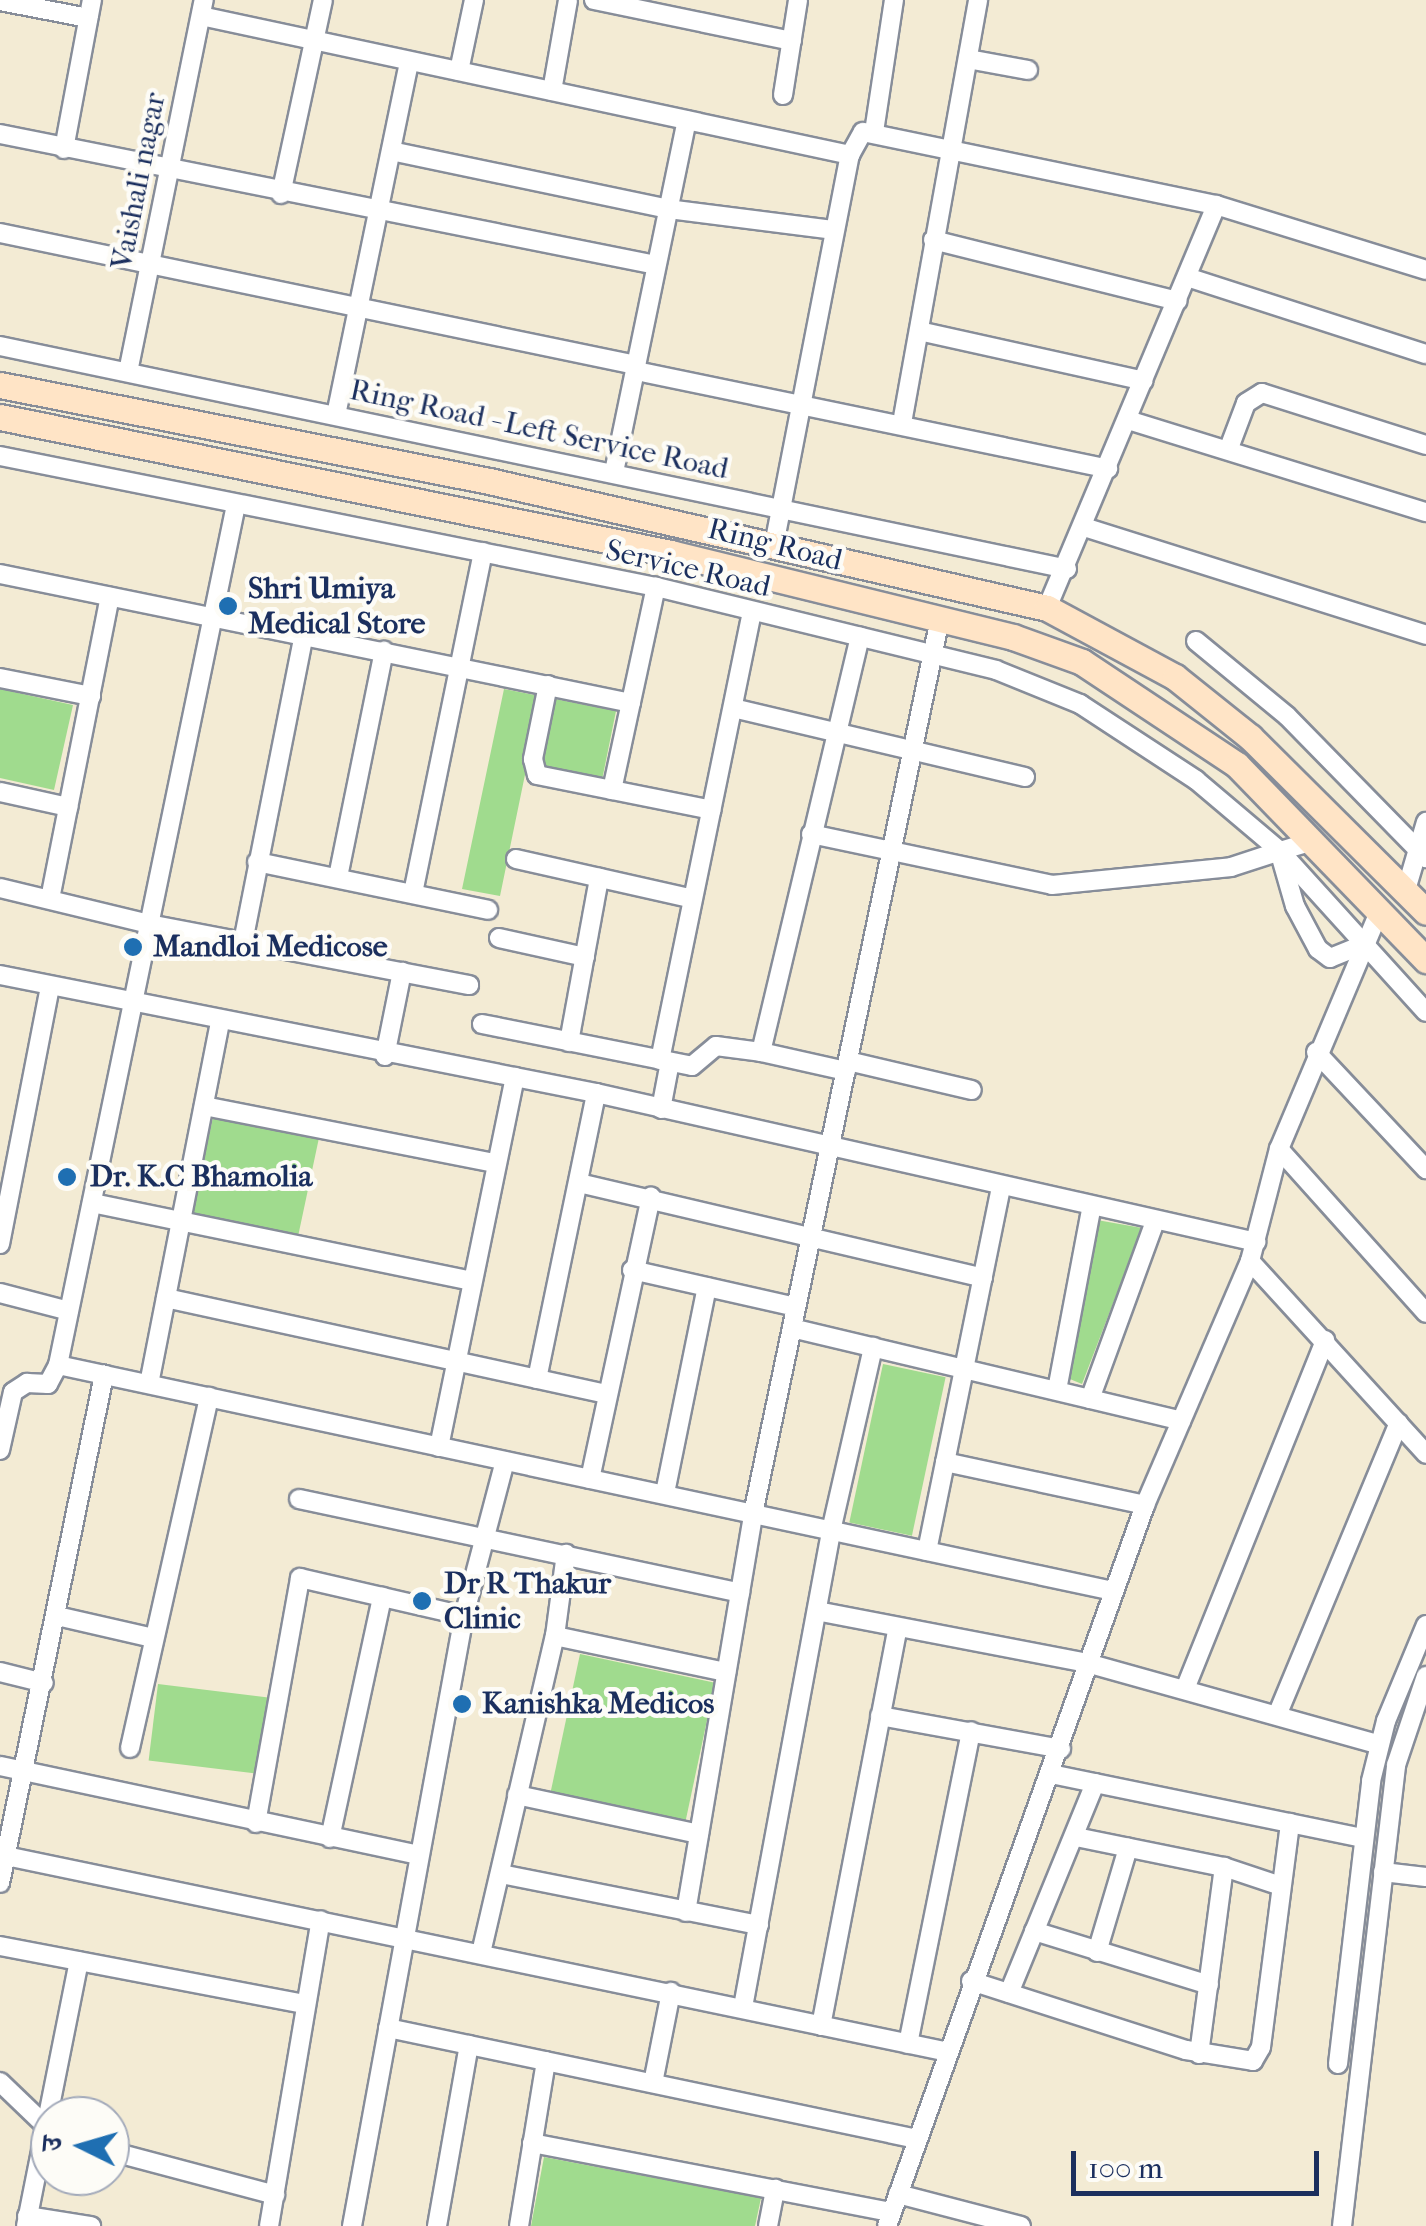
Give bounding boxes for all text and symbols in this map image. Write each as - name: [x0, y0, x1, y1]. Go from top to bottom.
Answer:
- street label: Vaishali nagar: [104, 89, 174, 273]
- street label: Ring Road - Left Service Road: [346, 372, 732, 488]
- street label: Ring Road: [704, 511, 846, 579]
- street label: Service Road: [602, 533, 774, 605]
- place label: Shri Umiya Medical Store: [248, 571, 425, 642]
- marker: Shri Umiya Medical Store: [217, 595, 239, 617]
- place label: Mandloi Medicose: [153, 929, 388, 965]
- marker: Mandloi Medicose: [122, 936, 144, 958]
- place label: Dr. K.C Bhamolia: [90, 1159, 312, 1195]
- marker: Dr. K.C Bhamolia: [54, 1164, 80, 1190]
- place label: Dr R Thakur Clinic: [444, 1566, 611, 1636]
- marker: Dr R Thakur Clinic: [409, 1588, 435, 1614]
- place label: Kanishka Medicos: [482, 1686, 714, 1722]
- marker: Kanishka Medicos: [451, 1693, 473, 1715]
- north arrow: [30, 2096, 130, 2196]
- scale bar: [1076, 2131, 1324, 2193]
- text: उ: [35, 2135, 69, 2152]
- text: 100 m: [1088, 2151, 1163, 2186]

